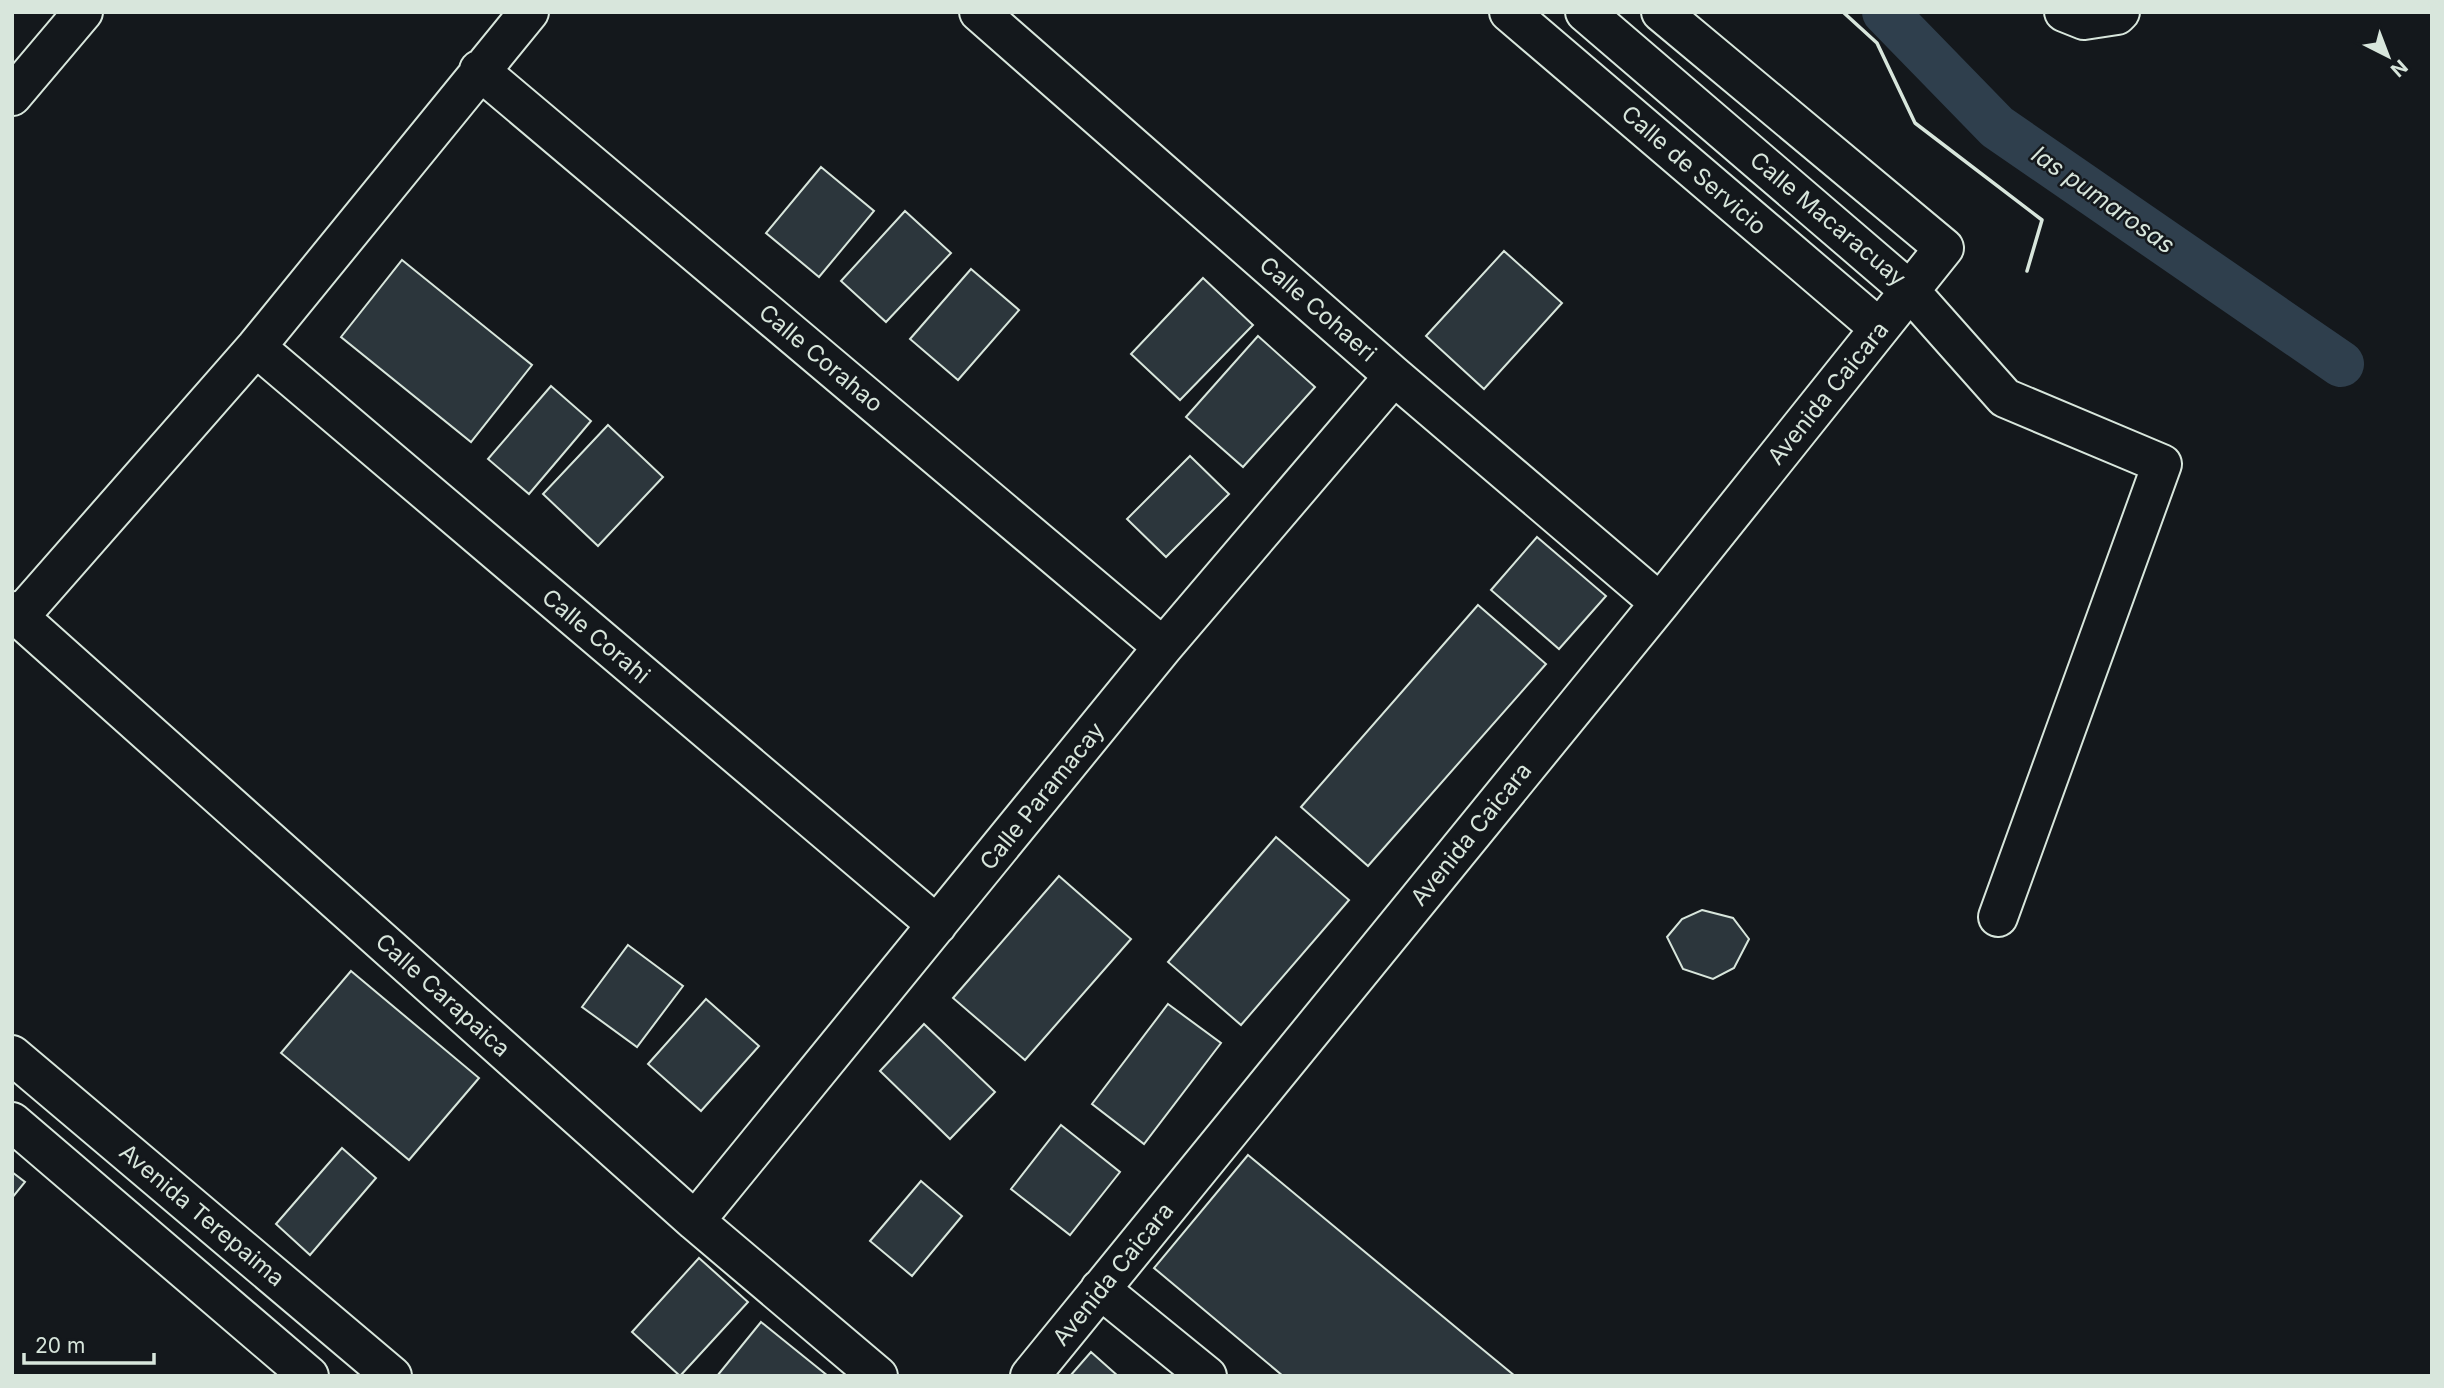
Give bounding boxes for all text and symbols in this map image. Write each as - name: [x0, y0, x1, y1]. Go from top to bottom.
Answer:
- north arrow: [2353, 21, 2423, 91]
- text: N: [2386, 55, 2412, 82]
- street label: Calle de Servicio: [1616, 99, 1772, 241]
- water label: las pumarosas: [2026, 140, 2180, 260]
- street label: Calle Macaracuay: [1744, 146, 1912, 292]
- street label: Calle Cohaeri: [1254, 251, 1382, 367]
- street label: Calle Corahao: [753, 298, 889, 418]
- street label: Avenida Caicara: [1762, 316, 1894, 470]
- street label: Calle Corahi: [536, 583, 656, 689]
- street label: Calle Paramacay: [974, 716, 1110, 875]
- street label: Avenida Caicara: [1405, 757, 1537, 911]
- street label: Calle Carapaica: [370, 927, 516, 1063]
- street label: Avenida Terepaima: [114, 1138, 290, 1292]
- street label: Avenida Caicara: [1047, 1197, 1179, 1351]
- scale bar: [24, 1322, 154, 1366]
- text: 20 m: [35, 1333, 85, 1358]

